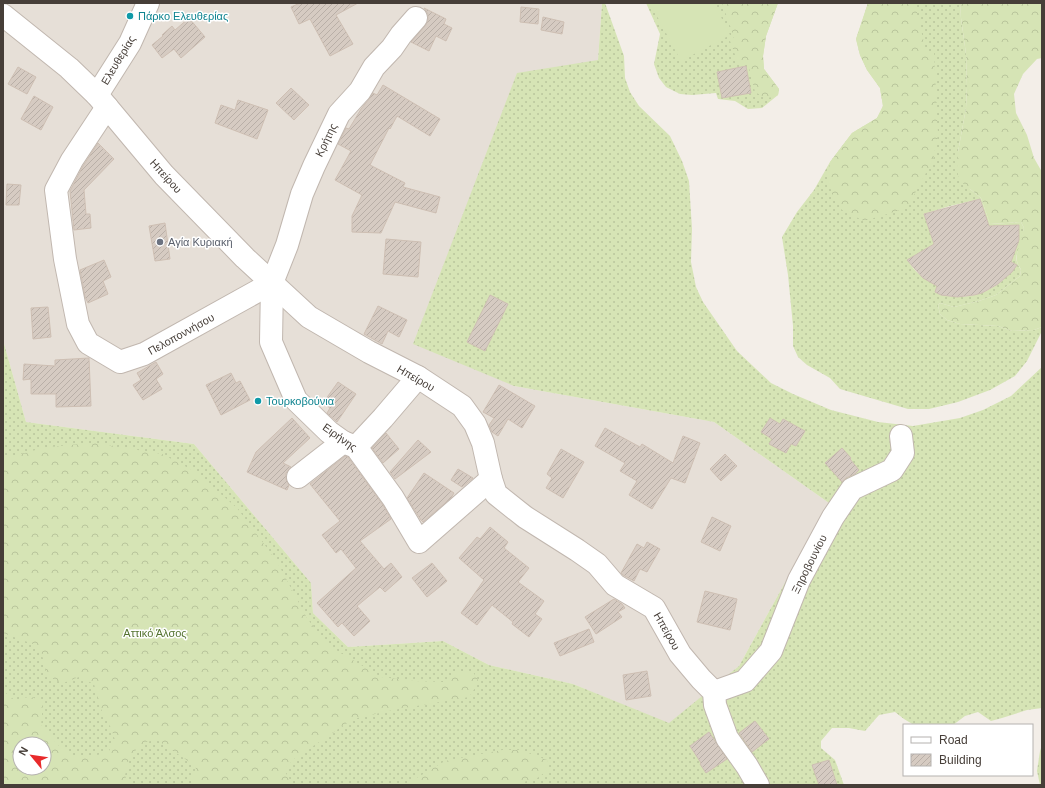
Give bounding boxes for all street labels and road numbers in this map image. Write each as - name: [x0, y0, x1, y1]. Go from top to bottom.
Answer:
- street label: Ελευθερίας: [99, 33, 137, 87]
- street label: Κρήτης: [313, 121, 339, 159]
- street label: Ηπείρου: [148, 157, 184, 195]
- street label: Πελοποννήσου: [146, 311, 216, 357]
- street label: Ηπείρου: [395, 362, 437, 394]
- street label: Ειρήνης: [321, 421, 359, 453]
- street label: Ξηροβουνίου: [789, 533, 829, 595]
- street label: Ηπείρου: [651, 610, 683, 652]

